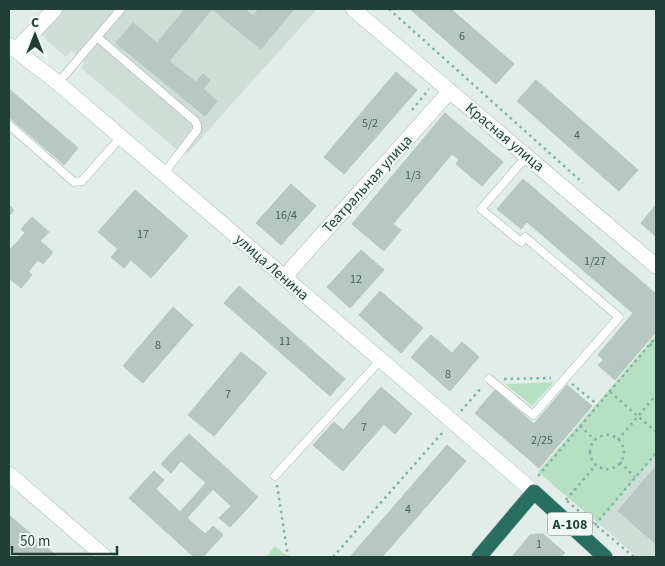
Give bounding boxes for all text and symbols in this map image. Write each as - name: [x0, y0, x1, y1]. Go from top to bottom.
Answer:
- north arrow: [10, 10, 60, 60]
- text: С: [31, 13, 39, 33]
- house number: 6: [459, 28, 465, 45]
- street label: Красная улица: [461, 98, 549, 177]
- house number: 5/2: [362, 115, 378, 132]
- house number: 4: [574, 127, 580, 144]
- street label: Театральная улица: [318, 131, 417, 238]
- house number: 1/3: [405, 167, 421, 184]
- house number: 16/4: [275, 207, 297, 224]
- house number: 17: [137, 226, 149, 243]
- street label: улица Ленина: [230, 229, 313, 306]
- house number: 1/27: [584, 253, 606, 270]
- house number: 12: [350, 271, 362, 288]
- house number: 11: [279, 333, 291, 350]
- house number: 8: [155, 337, 161, 354]
- house number: 8: [445, 366, 451, 383]
- house number: 7: [225, 386, 231, 403]
- house number: 7: [361, 419, 367, 436]
- house number: 2/25: [531, 432, 553, 449]
- house number: 4: [405, 501, 411, 518]
- road number: А-108: [548, 512, 592, 536]
- scale bar: [12, 524, 118, 556]
- text: 50 m: [20, 531, 50, 552]
- house number: 1: [536, 536, 542, 553]

